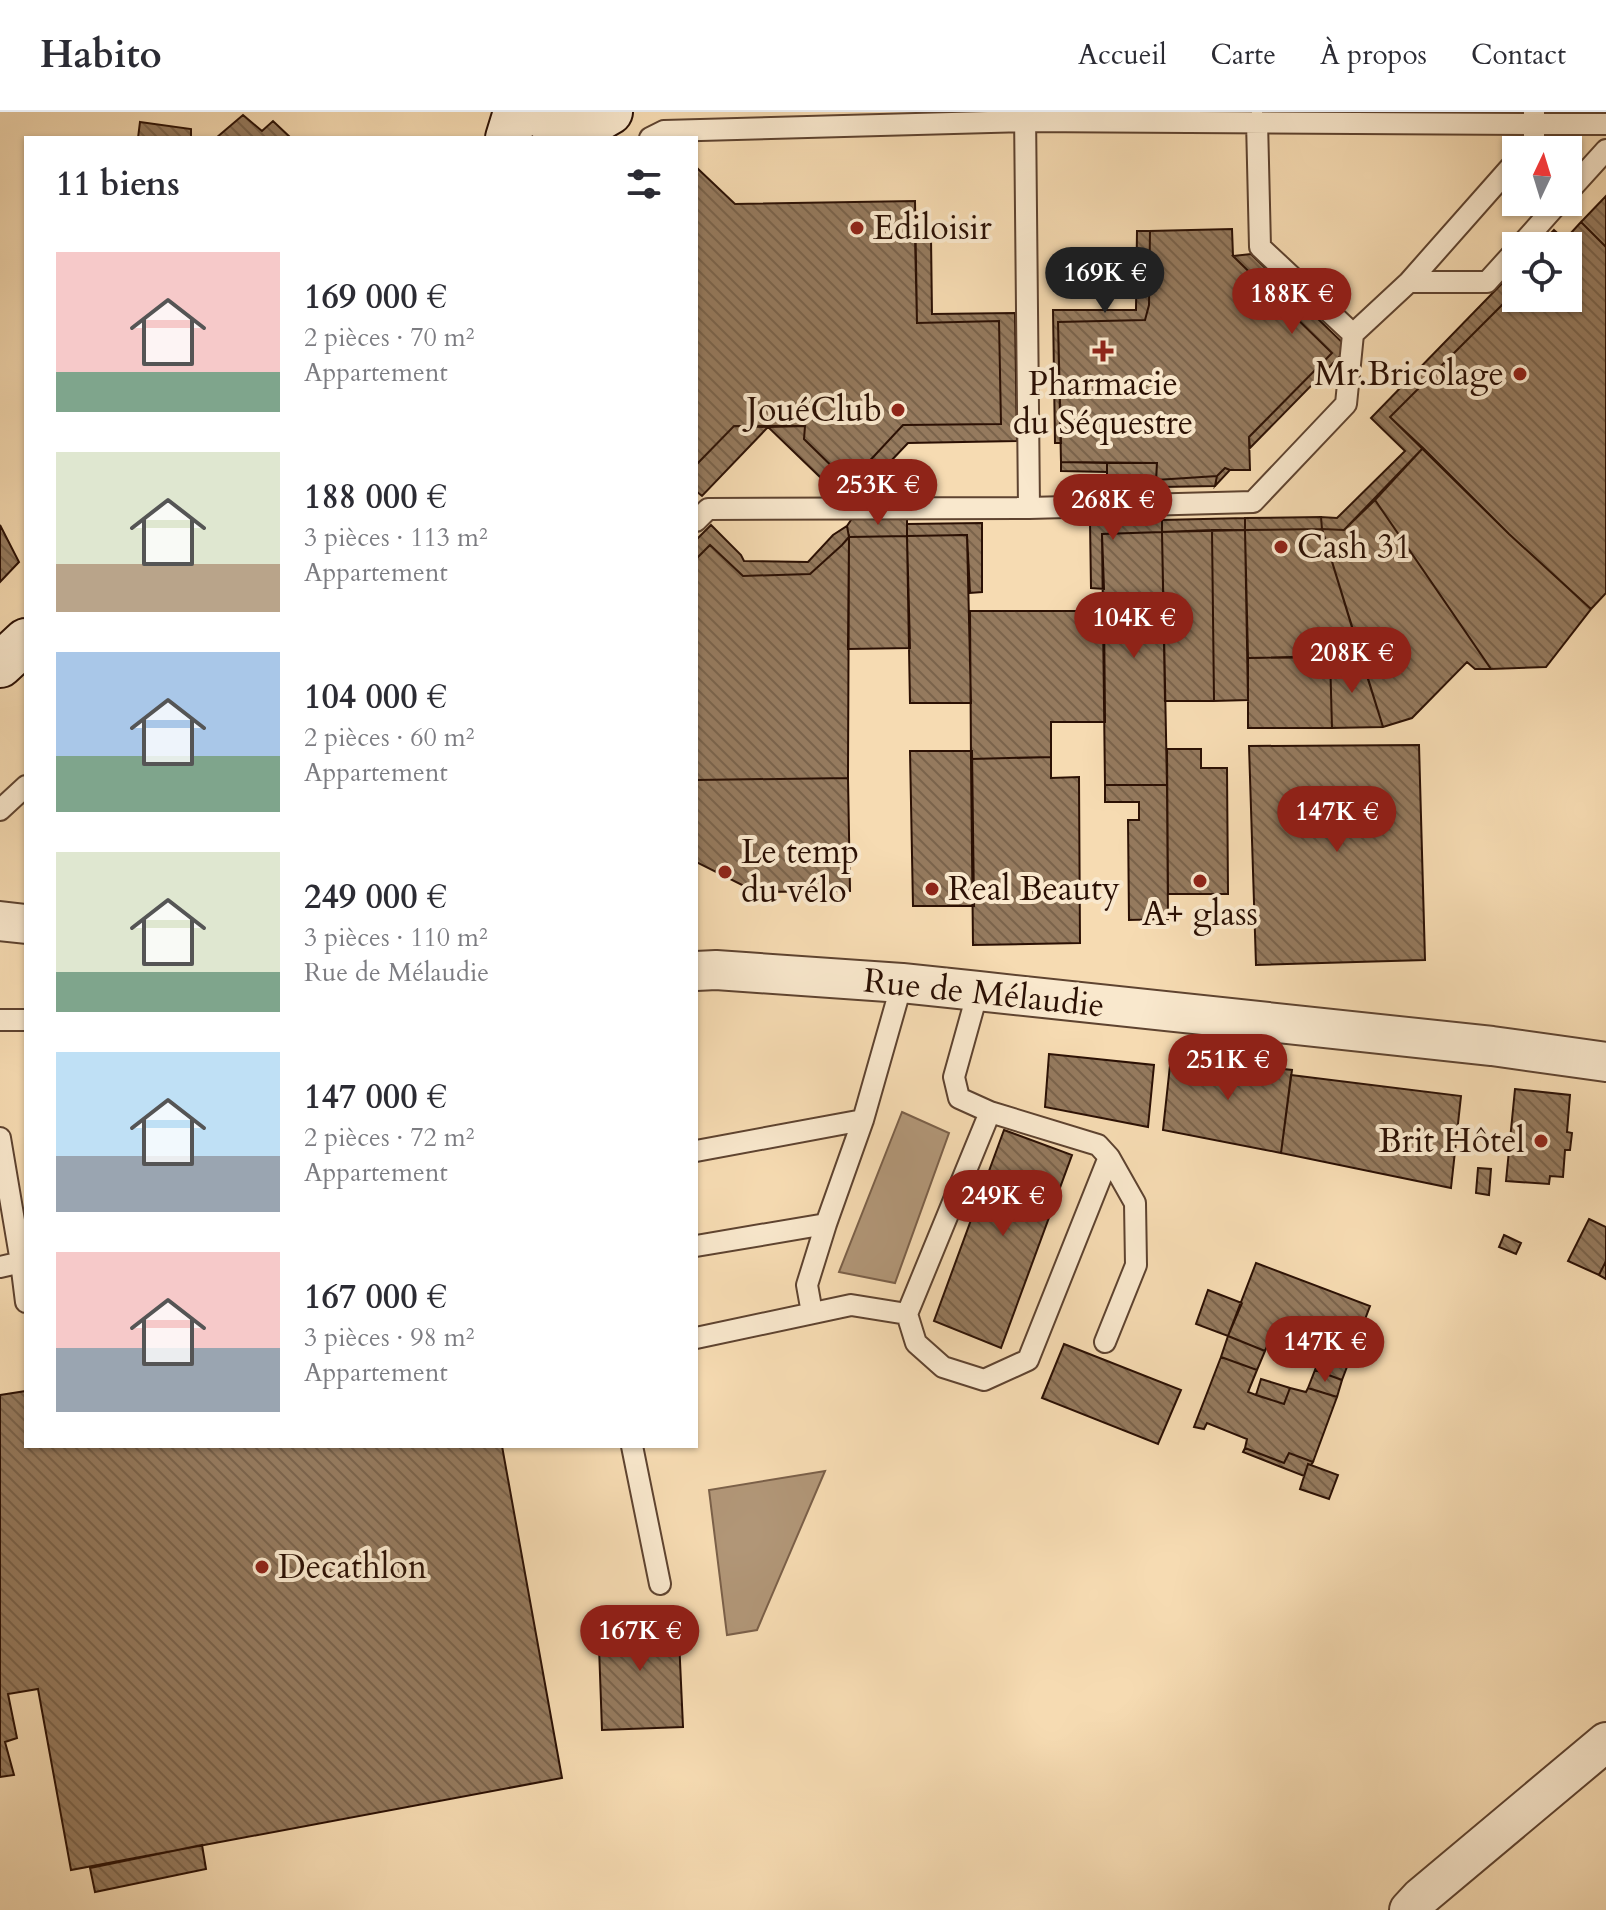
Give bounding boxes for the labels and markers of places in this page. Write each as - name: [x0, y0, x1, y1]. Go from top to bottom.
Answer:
- place label: Ediloisir: [873, 205, 992, 251]
- marker: Ediloisir: [848, 219, 866, 237]
- pin: 169K €: [1040, 247, 1170, 315]
- pin: 188K €: [1227, 268, 1357, 336]
- marker: Pharmacie du Séquestre: [1094, 342, 1112, 360]
- place label: Mr.Bricolage: [1314, 351, 1504, 397]
- place label: Pharmacie du Séquestre: [1013, 361, 1193, 446]
- marker: Mr.Bricolage: [1511, 365, 1529, 383]
- place label: JouéClub: [741, 387, 882, 433]
- marker: JouéClub: [889, 401, 907, 419]
- pin: 253K €: [813, 459, 943, 527]
- pin: 268K €: [1048, 474, 1178, 542]
- place label: Cash 31: [1297, 524, 1412, 570]
- marker: Cash 31: [1272, 538, 1290, 556]
- pin: 104K €: [1069, 592, 1199, 660]
- pin: 208K €: [1287, 627, 1417, 695]
- pin: 147K €: [1272, 786, 1402, 854]
- place label: Le temp du vélo: [741, 829, 859, 914]
- marker: Le temp du vélo: [716, 863, 734, 881]
- place label: Real Beauty: [948, 866, 1120, 912]
- marker: A+ glass: [1191, 872, 1209, 890]
- marker: Real Beauty: [923, 880, 941, 898]
- place label: A+ glass: [1142, 891, 1258, 937]
- pin: 251K €: [1163, 1034, 1293, 1102]
- place label: Brit Hôtel: [1378, 1118, 1525, 1164]
- marker: Brit Hôtel: [1532, 1132, 1550, 1150]
- pin: 249K €: [938, 1170, 1068, 1238]
- pin: 147K €: [1260, 1316, 1390, 1384]
- place label: Decathlon: [278, 1544, 427, 1590]
- marker: Decathlon: [253, 1558, 271, 1576]
- pin: 167K €: [575, 1605, 705, 1673]

